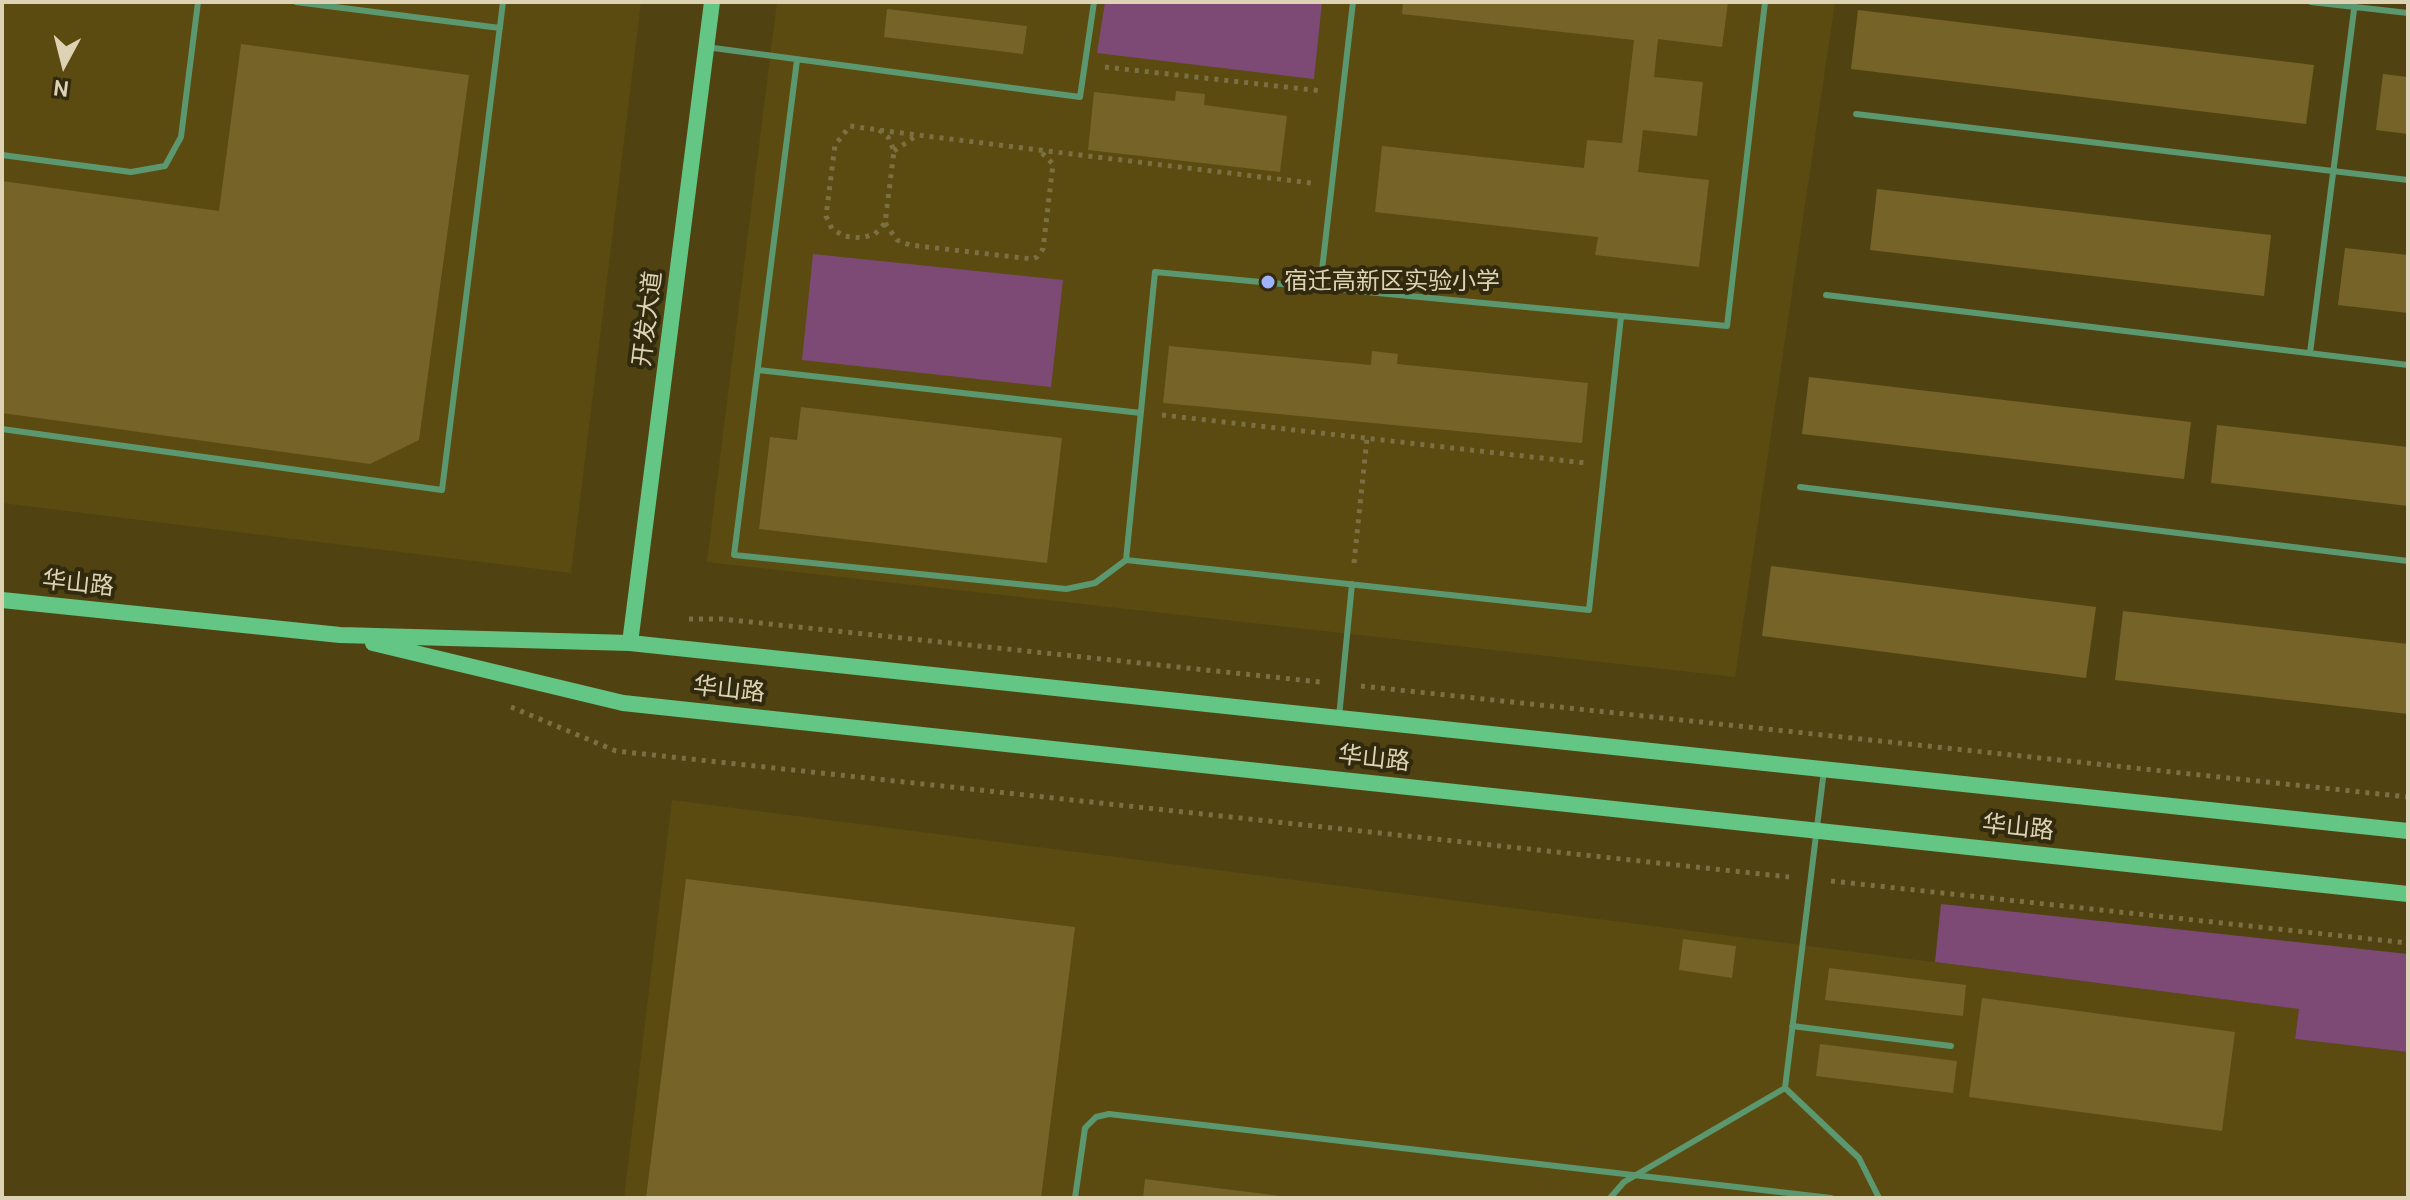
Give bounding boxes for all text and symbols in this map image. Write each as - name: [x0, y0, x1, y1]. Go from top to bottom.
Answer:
- north arrow: [24, 24, 104, 104]
- text: N: [52, 74, 70, 103]
- place label: 宿迁高新区实验小学: [1284, 268, 1500, 296]
- street label: 开发大道: [628, 270, 668, 368]
- marker: 宿迁高新区实验小学: [1259, 273, 1277, 291]
- street label: 华山路: [41, 566, 115, 602]
- street label: 华山路: [692, 672, 766, 708]
- street label: 华山路: [1337, 741, 1411, 777]
- street label: 华山路: [1981, 810, 2055, 846]

